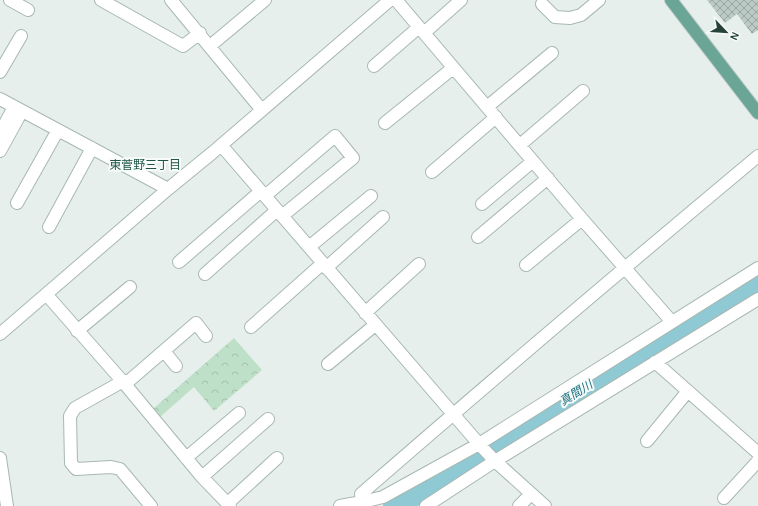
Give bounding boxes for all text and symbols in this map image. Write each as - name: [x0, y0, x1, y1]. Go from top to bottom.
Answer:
- north arrow: [706, 12, 746, 52]
- text: N: [727, 30, 742, 42]
- district label: 東菅野三丁目: [109, 158, 181, 172]
- water label: 真間川: [557, 376, 597, 408]

